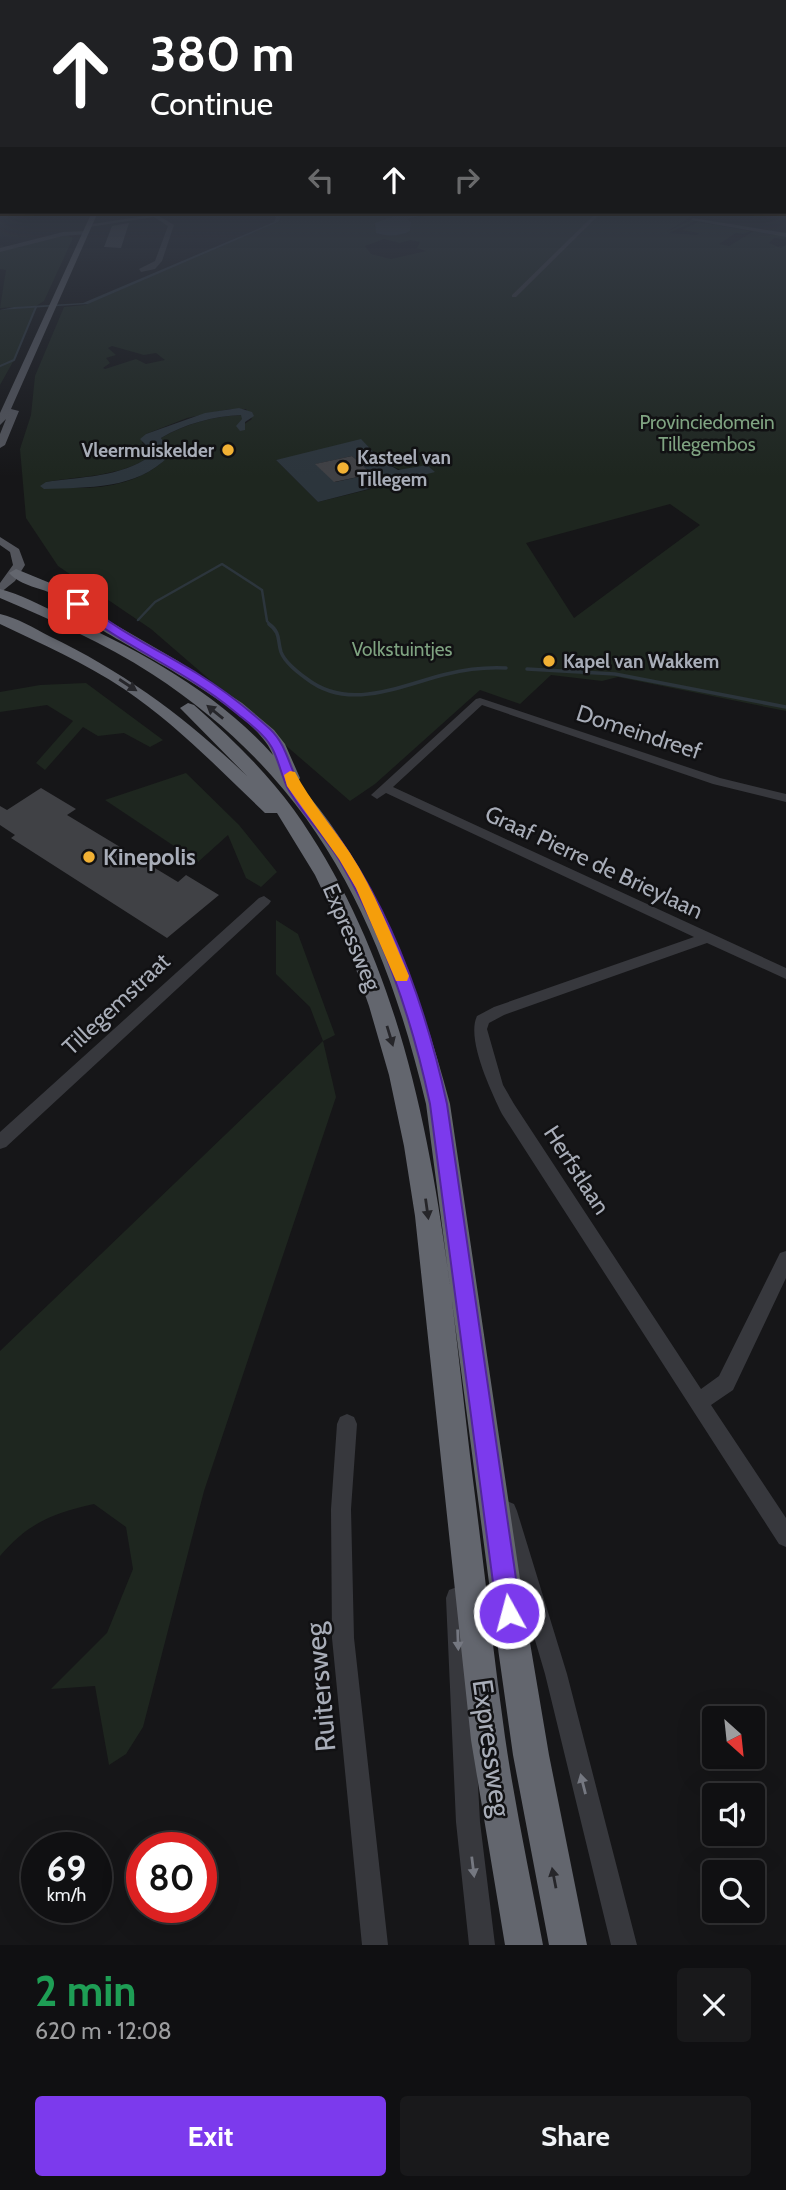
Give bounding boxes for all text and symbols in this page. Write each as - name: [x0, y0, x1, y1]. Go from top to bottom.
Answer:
- text: 380 m: [150, 24, 294, 83]
- icon: ahead: [35, 28, 126, 119]
- text: Continue: [150, 84, 273, 123]
- icon: left: [302, 161, 340, 199]
- icon: ahead: [375, 161, 413, 199]
- icon: right: [448, 161, 486, 199]
- park label: Provinciedomein Tillegembos: [639, 411, 775, 456]
- place label: Vleermuiskelder: [82, 439, 215, 462]
- marker: Vleermuiskelder: [220, 442, 236, 458]
- place label: Kasteel van Tillegem: [357, 446, 451, 491]
- marker: Kasteel van Tillegem: [335, 460, 351, 476]
- pin: [48, 574, 108, 634]
- icon: arrive: [59, 585, 97, 623]
- park label: Volkstuintjes: [352, 638, 452, 661]
- place label: Kapel van Wakkem: [563, 650, 719, 673]
- marker: Kapel van Wakkem: [541, 653, 557, 669]
- one-way arrow: [118, 679, 138, 692]
- street label: Domeindreef: [573, 699, 705, 765]
- one-way arrow: [206, 704, 224, 719]
- street label: Graaf Pierre de Brieylaan: [481, 799, 707, 925]
- place label: Kinepolis: [103, 843, 196, 871]
- marker: Kinepolis: [81, 849, 97, 865]
- street label: Expressweg: [317, 879, 387, 995]
- street label: Tillegemstraat: [56, 947, 176, 1061]
- one-way arrow: [385, 1026, 395, 1047]
- street label: Herfstlaan: [538, 1120, 616, 1220]
- one-way arrow: [422, 1198, 433, 1220]
- position arrow: [472, 1576, 546, 1650]
- street label: Ruitersweg: [297, 1620, 343, 1753]
- one-way arrow: [453, 1629, 464, 1651]
- street label: Expressweg: [466, 1677, 519, 1820]
- north arrow: [702, 1706, 765, 1769]
- map controls: [702, 1706, 765, 1923]
- one-way arrow: [577, 1773, 588, 1795]
- button: sound: [702, 1783, 765, 1846]
- speed limit sign: 80: [126, 1832, 217, 1923]
- text: 69: [47, 1847, 86, 1890]
- one-way arrow: [468, 1856, 479, 1878]
- button: search: [702, 1860, 765, 1923]
- one-way arrow: [549, 1867, 560, 1889]
- text: km/h: [47, 1884, 86, 1906]
- text: 2 min: [35, 1965, 136, 2017]
- button: close: [677, 1968, 751, 2042]
- text: 620 m · 12:08: [35, 2017, 172, 2045]
- button: Exit: [35, 2096, 386, 2176]
- button: Share: [400, 2096, 751, 2176]

